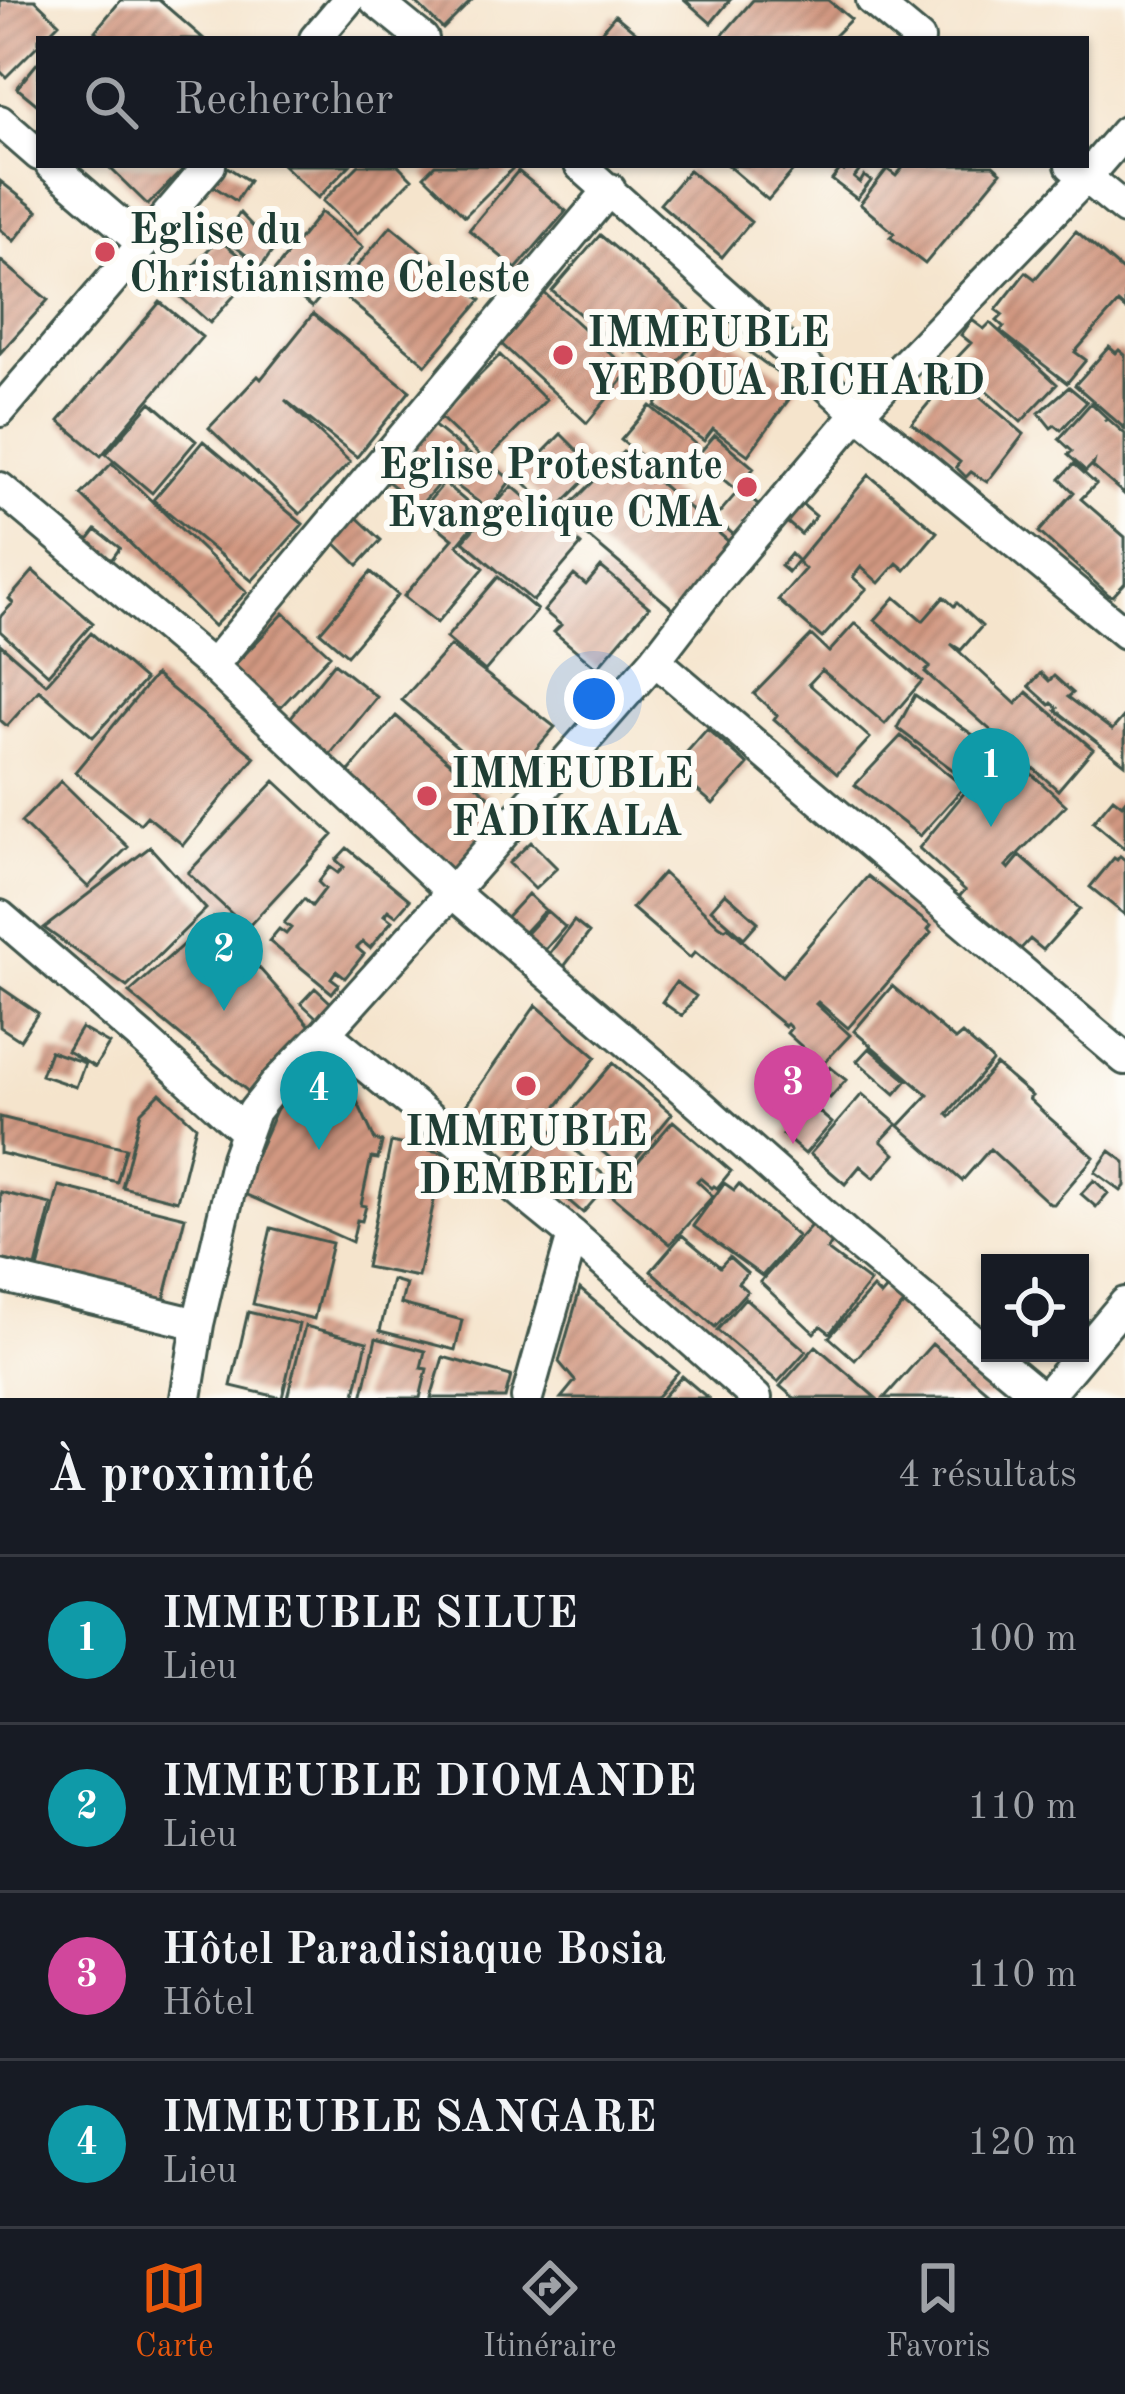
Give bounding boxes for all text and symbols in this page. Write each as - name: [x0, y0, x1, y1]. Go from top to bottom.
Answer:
- search box: [36, 36, 1089, 168]
- icon: search: [78, 69, 144, 135]
- text: Rechercher: [174, 79, 393, 124]
- place label: Eglise du Christianisme Celeste: [129, 211, 531, 301]
- marker: Eglise du Christianisme Celeste: [92, 239, 118, 265]
- place label: IMMEUBLE YEBOUA RICHARD: [587, 314, 985, 404]
- marker: IMMEUBLE YEBOUA RICHARD: [550, 342, 576, 368]
- place label: Eglise Protestante Evangelique CMA: [379, 446, 723, 536]
- marker: Eglise Protestante Evangelique CMA: [734, 474, 760, 500]
- your location: [564, 669, 624, 729]
- pin: 1: [952, 728, 1030, 827]
- place label: IMMEUBLE FADIKALA: [451, 755, 694, 845]
- marker: IMMEUBLE FADIKALA: [414, 783, 440, 809]
- pin: 2: [185, 912, 263, 1011]
- pin: 3: [754, 1045, 832, 1144]
- pin: 4: [280, 1051, 358, 1150]
- marker: IMMEUBLE DEMBELE: [513, 1073, 539, 1099]
- place label: IMMEUBLE DEMBELE: [405, 1113, 647, 1203]
- map controls: [981, 1254, 1089, 1362]
- button: locate: [981, 1254, 1089, 1362]
- text: À proximité: [48, 1451, 315, 1502]
- text: 4 résultats: [898, 1456, 1077, 1495]
- text: IMMEUBLE SILUE: [162, 1593, 578, 1638]
- text: 1: [76, 1620, 98, 1659]
- text: 100 m: [967, 1620, 1077, 1659]
- text: Lieu: [162, 1648, 237, 1687]
- text: IMMEUBLE DIOMANDE: [162, 1761, 696, 1806]
- text: 2: [76, 1788, 98, 1827]
- text: 110 m: [967, 1788, 1077, 1827]
- text: Lieu: [162, 1816, 237, 1855]
- text: Hôtel Paradisiaque Bosia: [162, 1929, 666, 1974]
- text: 3: [76, 1956, 98, 1995]
- text: 110 m: [967, 1956, 1077, 1995]
- text: Hôtel: [162, 1984, 254, 2023]
- text: IMMEUBLE SANGARE: [162, 2097, 656, 2142]
- text: 4: [76, 2124, 98, 2163]
- text: 120 m: [967, 2124, 1077, 2163]
- text: Lieu: [162, 2152, 237, 2191]
- tab: Carte: [135, 2255, 213, 2368]
- tab: Itinéraire: [483, 2255, 617, 2368]
- tab: Favoris: [886, 2255, 990, 2368]

